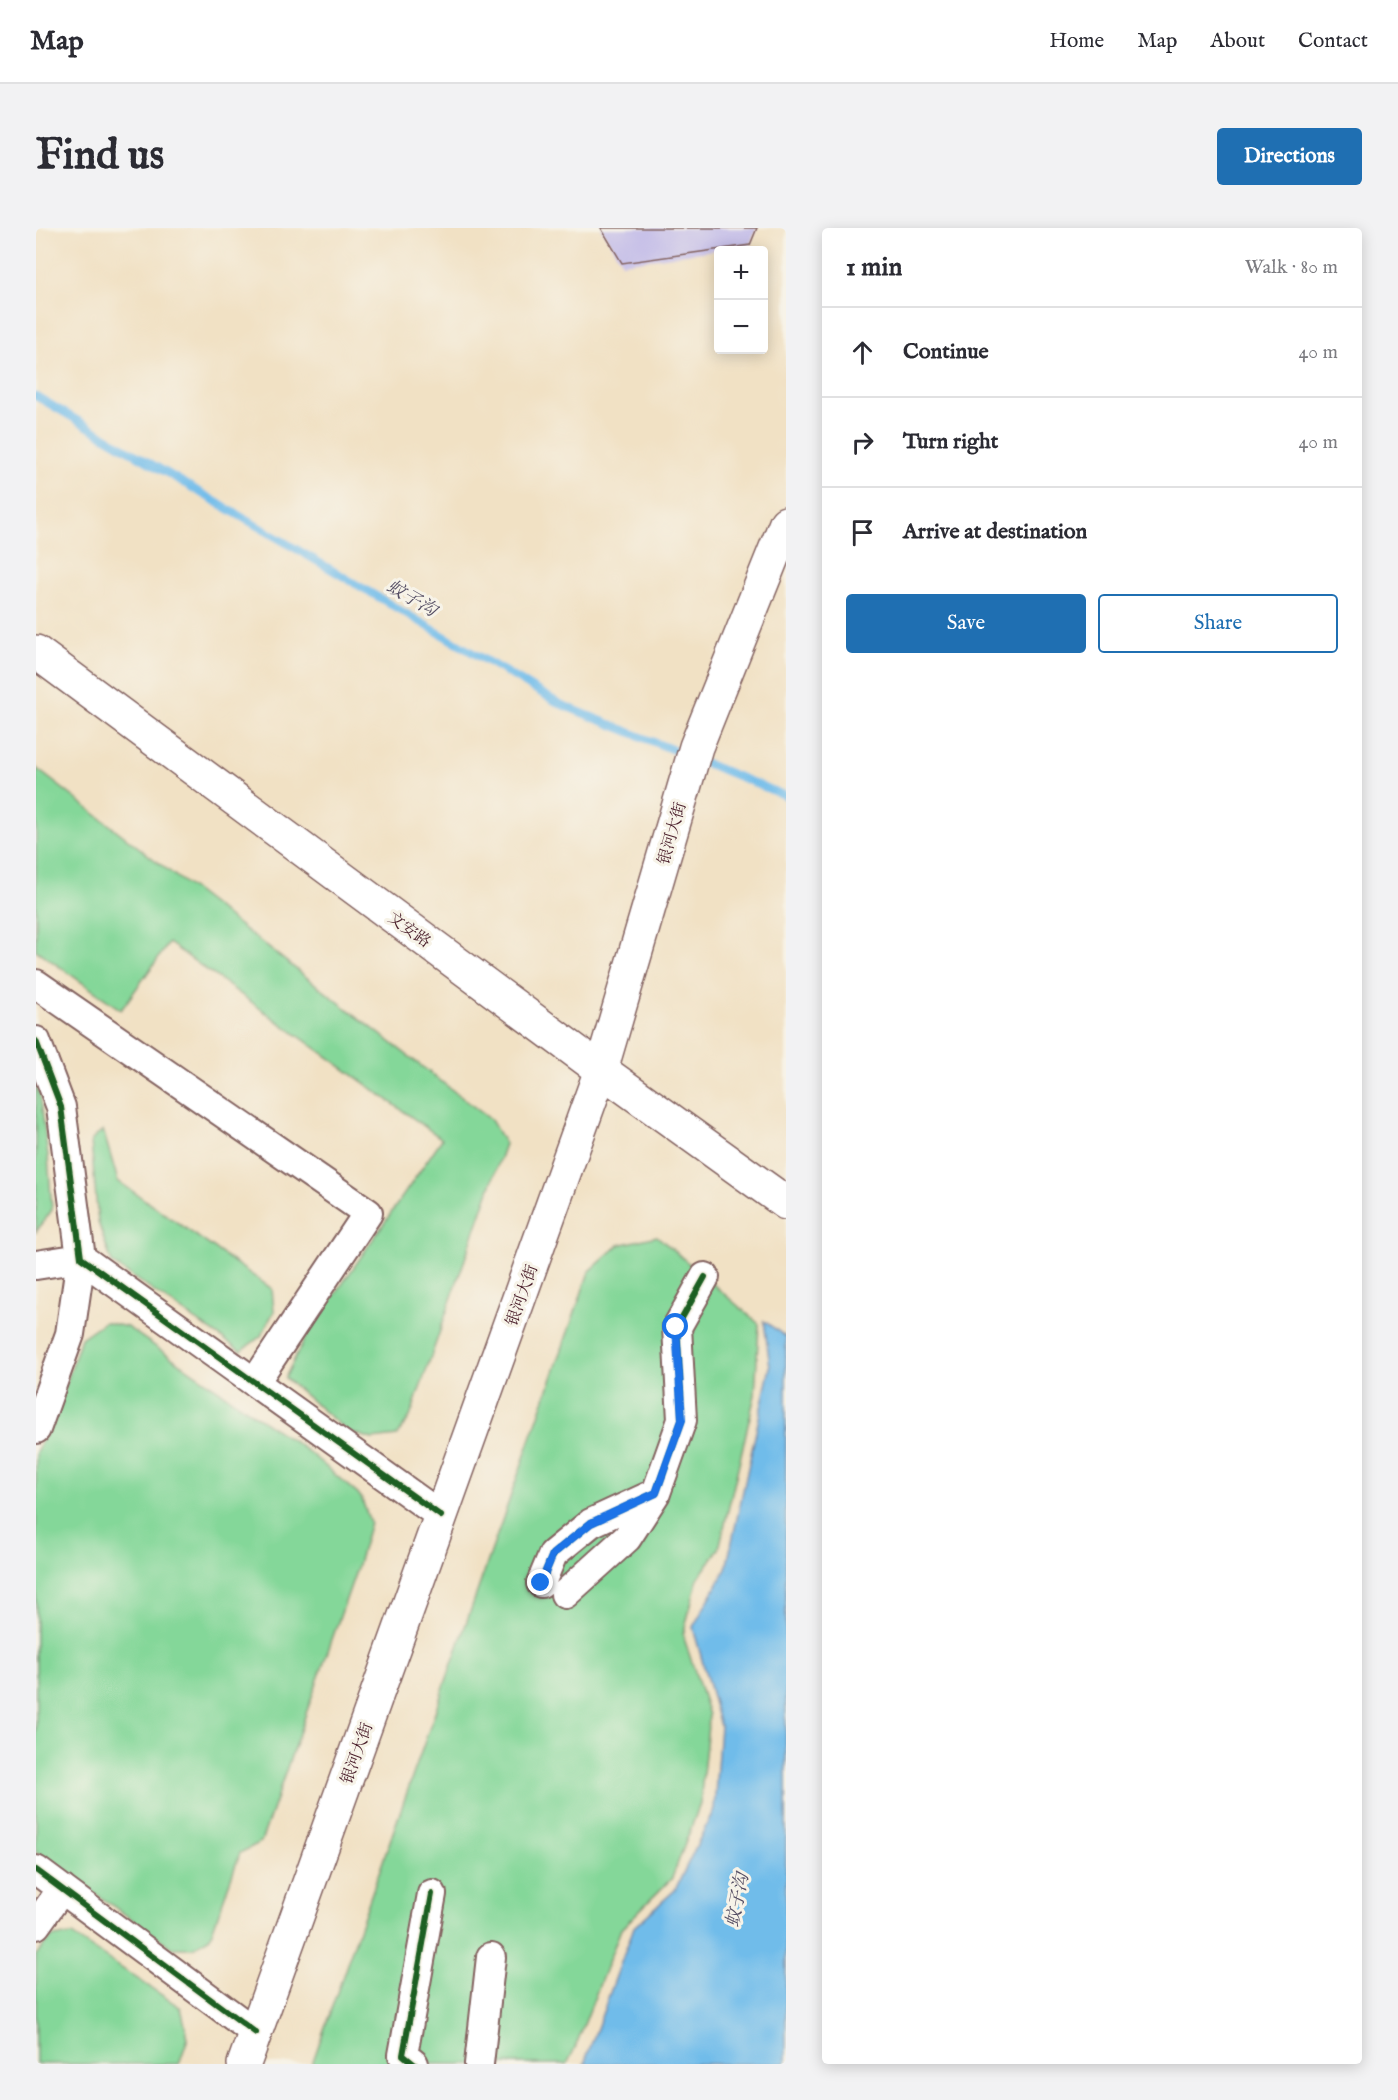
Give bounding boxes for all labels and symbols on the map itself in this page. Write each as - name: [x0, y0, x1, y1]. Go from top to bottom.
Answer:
- water label: 蚊子沟: [382, 576, 443, 624]
- street label: 银河大街: [654, 800, 691, 867]
- street label: 文安路: [384, 908, 434, 953]
- street label: 银河大街: [503, 1262, 543, 1329]
- route start: [662, 1313, 688, 1339]
- route end: [527, 1569, 553, 1595]
- street label: 银河大街: [338, 1720, 378, 1787]
- water label: 蚊子沟: [722, 1869, 755, 1929]

